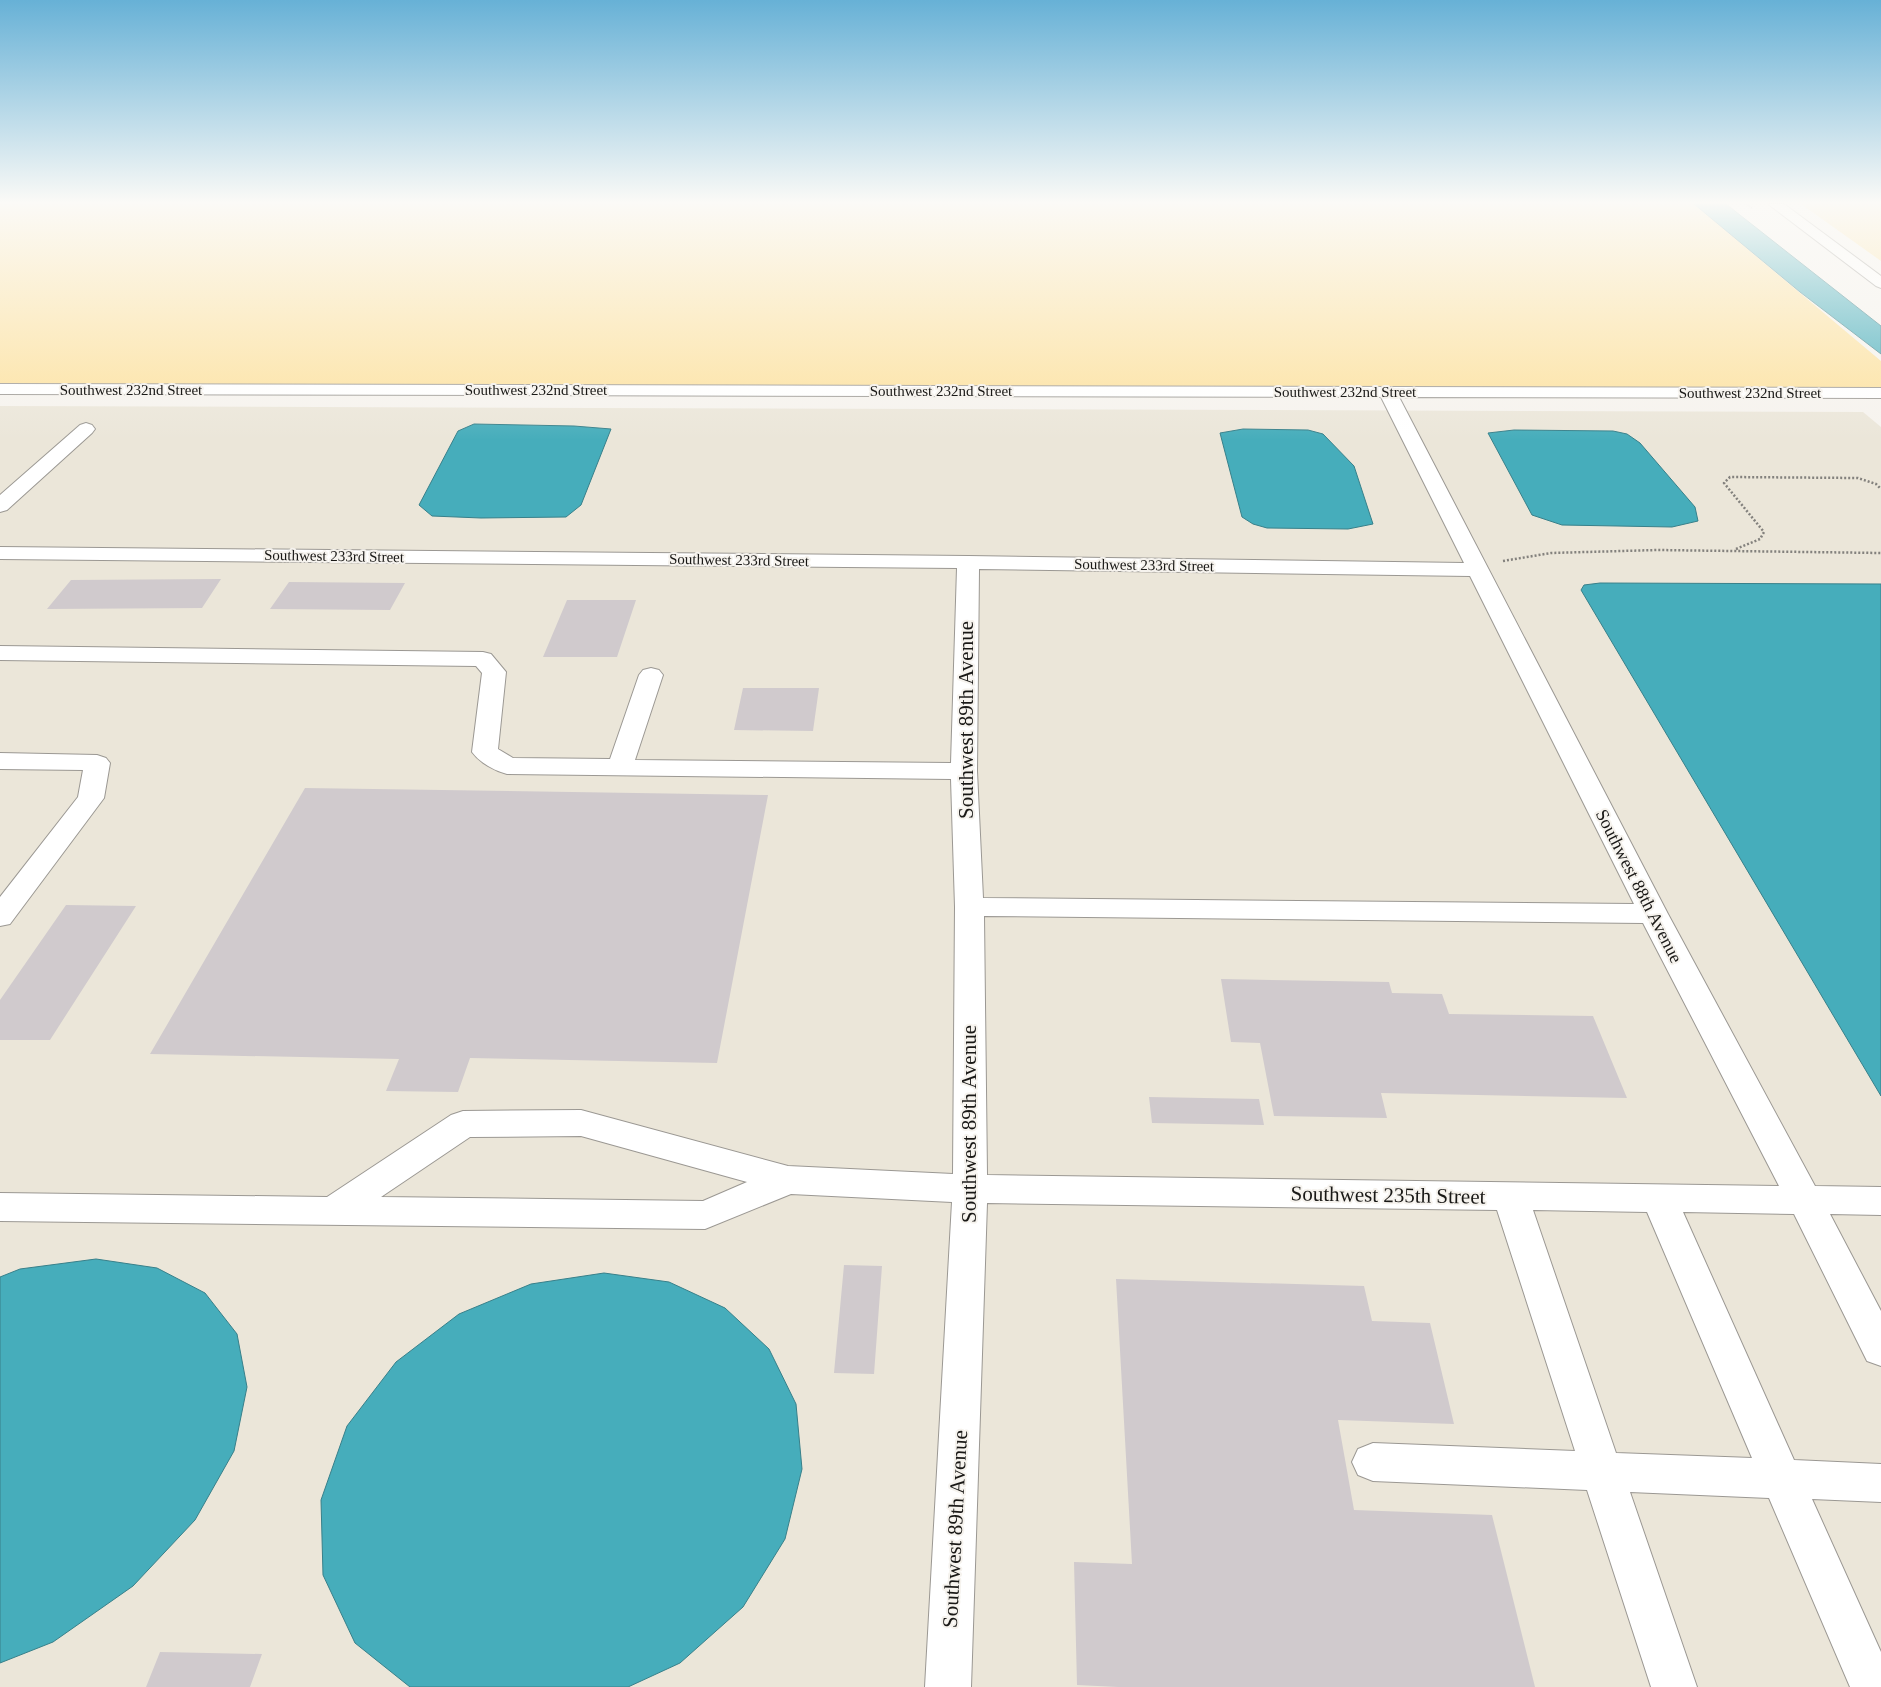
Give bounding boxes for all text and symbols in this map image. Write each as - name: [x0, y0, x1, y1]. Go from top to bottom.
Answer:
- street label: Southwest 232nd Street: [60, 382, 203, 398]
- street label: Southwest 232nd Street: [465, 382, 608, 398]
- street label: Southwest 232nd Street: [870, 383, 1013, 399]
- street label: Southwest 232nd Street: [1274, 384, 1417, 400]
- street label: Southwest 232nd Street: [1679, 385, 1822, 401]
- street label: Southwest 233rd Street: [264, 547, 405, 565]
- street label: Southwest 233rd Street: [669, 551, 810, 569]
- street label: Southwest 233rd Street: [1074, 556, 1215, 574]
- street label: Southwest 89th Avenue: [954, 621, 978, 819]
- street label: Southwest 88th Avenue: [1592, 806, 1686, 966]
- street label: Southwest 89th Avenue: [957, 1025, 981, 1223]
- street label: Southwest 235th Street: [1290, 1181, 1486, 1209]
- street label: Southwest 89th Avenue: [938, 1430, 972, 1628]

